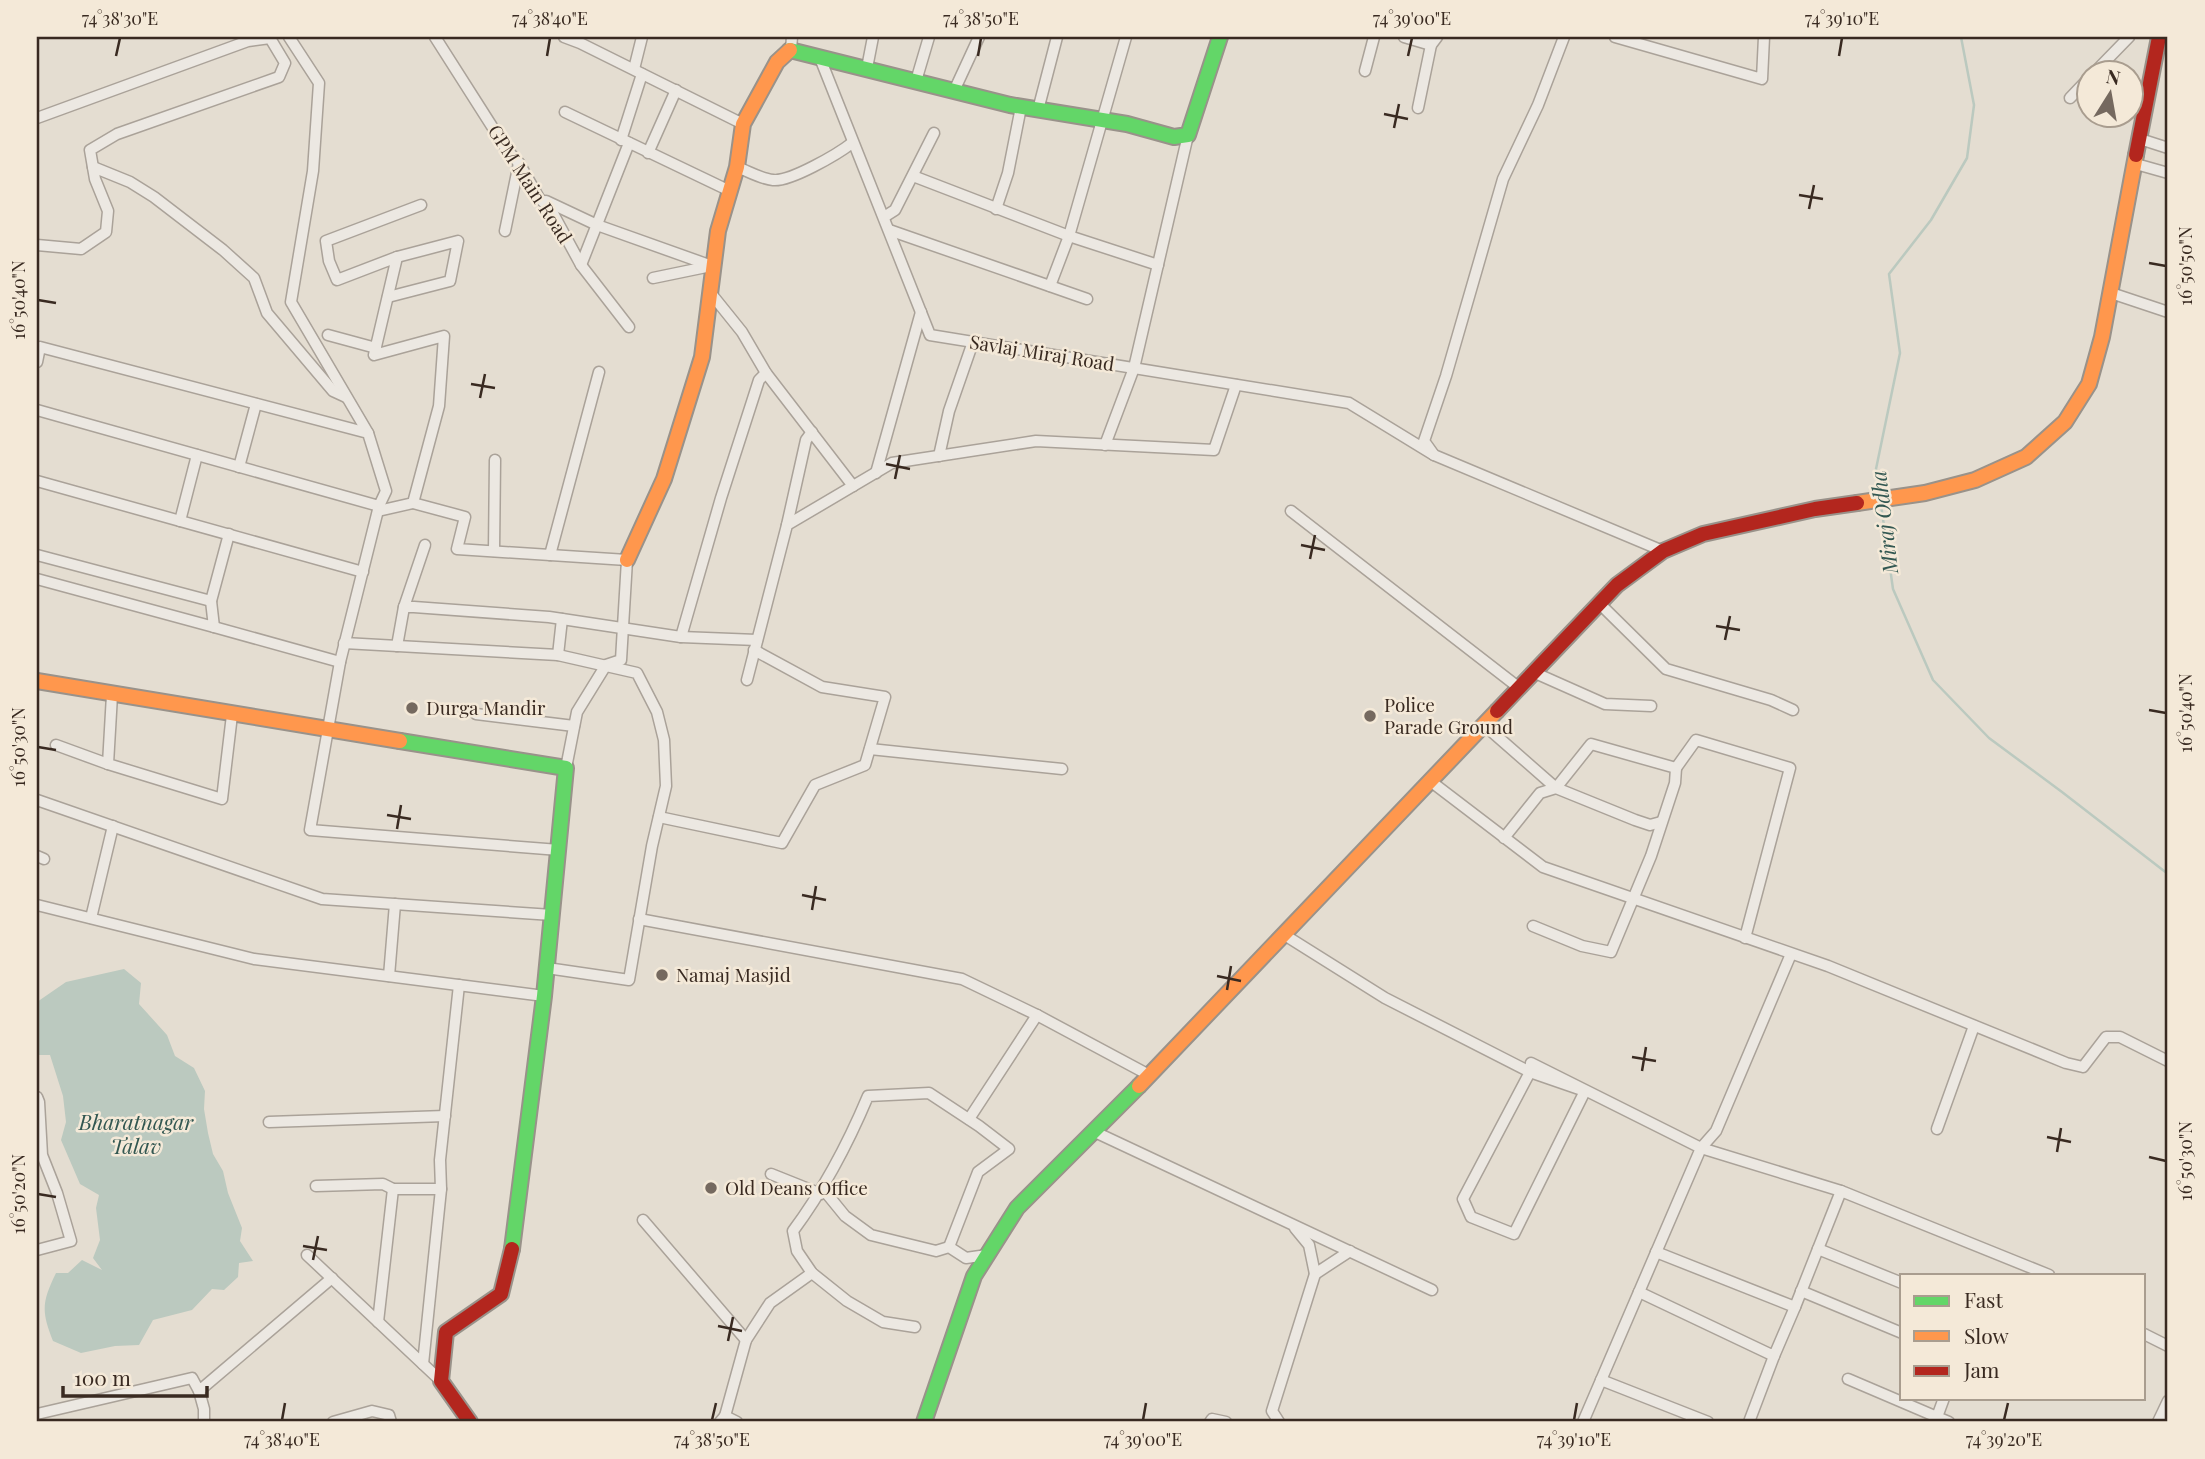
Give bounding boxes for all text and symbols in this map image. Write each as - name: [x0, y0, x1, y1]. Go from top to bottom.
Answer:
- text: 74°38'30"E: [82, 6, 158, 30]
- text: 74°38'40"E: [512, 6, 588, 30]
- text: 74°38'50"E: [943, 6, 1019, 30]
- text: 74°39'00"E: [1373, 6, 1451, 30]
- text: 74°39'10"E: [1805, 6, 1879, 30]
- north arrow: [2076, 60, 2146, 130]
- text: N: [2104, 62, 2123, 90]
- street label: GPM Main Road: [483, 119, 579, 248]
- text: 16°50'50"N: [2173, 226, 2197, 306]
- text: 16°50'40"N: [6, 260, 30, 340]
- street label: Savlaj Miraj Road: [968, 328, 1116, 376]
- water label: Miraj Odha: [1863, 469, 1903, 577]
- text: 16°50'40"N: [2173, 673, 2197, 753]
- place label: Police Parade Ground: [1384, 691, 1513, 739]
- place label: Durga Mandir: [426, 694, 546, 720]
- marker: Durga Mandir: [404, 700, 420, 716]
- text: 16°50'30"N: [6, 707, 30, 787]
- marker: Police Parade Ground: [1362, 708, 1378, 724]
- place label: Namaj Masjid: [676, 961, 791, 987]
- marker: Namaj Masjid: [654, 967, 670, 983]
- water label: Bharatnagar Talav: [78, 1107, 194, 1159]
- text: 16°50'30"N: [2173, 1121, 2197, 1201]
- text: 16°50'20"N: [6, 1153, 30, 1234]
- place label: Old Deans Office: [725, 1174, 868, 1200]
- marker: Old Deans Office: [703, 1180, 719, 1196]
- legend: [1900, 1274, 2146, 1400]
- text: Fast: [1964, 1285, 2003, 1313]
- text: Slow: [1964, 1321, 2009, 1349]
- scale bar: [63, 1354, 206, 1398]
- text: Jam: [1963, 1355, 2000, 1383]
- text: 100 m: [74, 1363, 131, 1391]
- text: 74°38'40"E: [244, 1427, 320, 1451]
- text: 74°38'50"E: [674, 1427, 750, 1451]
- text: 74°39'00"E: [1104, 1427, 1182, 1451]
- text: 74°39'10"E: [1537, 1427, 1611, 1451]
- text: 74°39'20"E: [1966, 1427, 2042, 1451]

